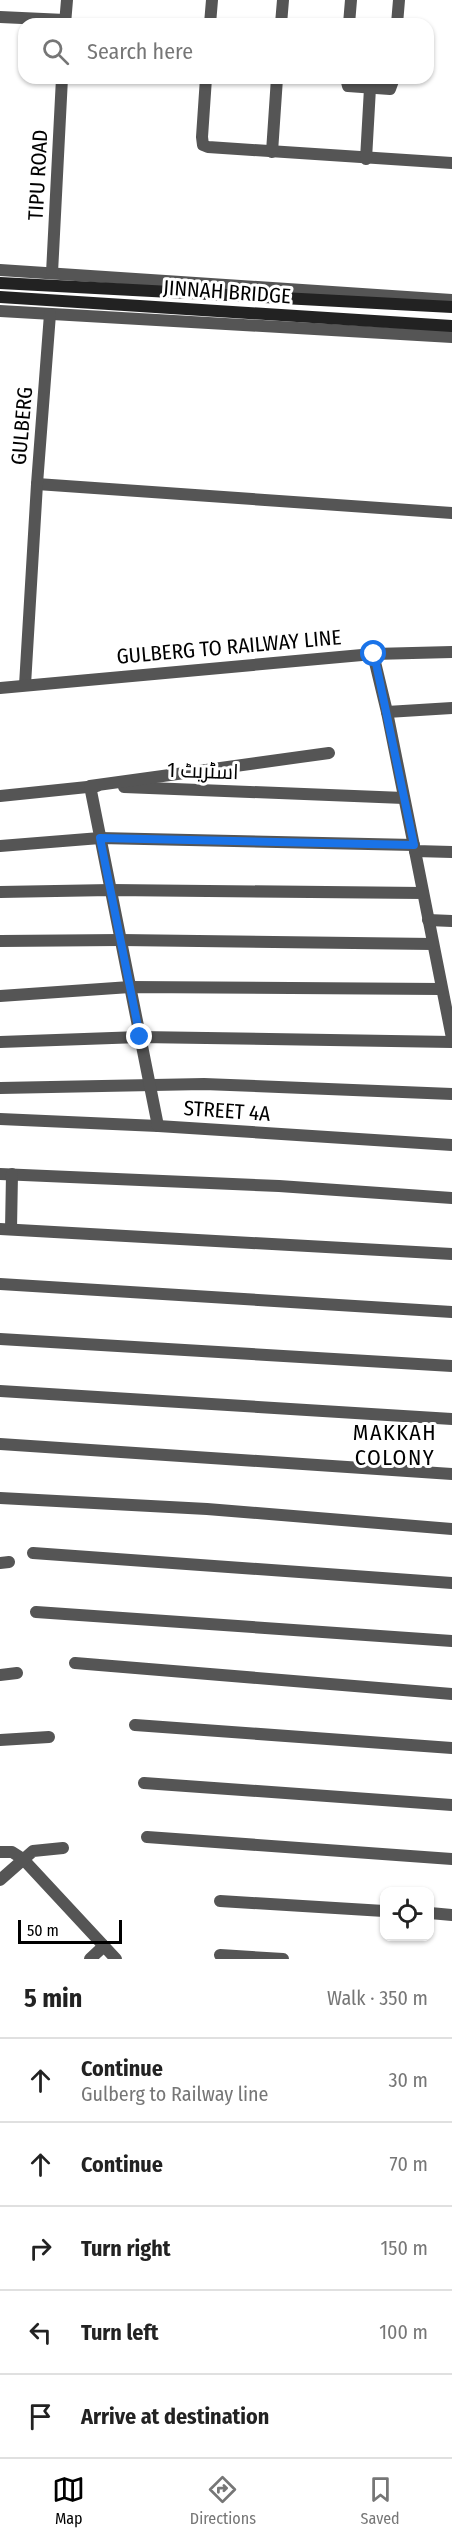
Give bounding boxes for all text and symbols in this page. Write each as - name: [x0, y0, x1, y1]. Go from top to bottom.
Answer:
- search box: [18, 18, 434, 84]
- icon: search: [39, 35, 72, 68]
- text: Search here: [87, 38, 193, 65]
- street label: TIPU ROAD: [23, 129, 53, 221]
- street label: JINNAH BRIDGE: [162, 275, 292, 309]
- street label: GULBERG: [6, 386, 38, 466]
- street label: GULBERG TO RAILWAY LINE: [116, 624, 343, 670]
- route start: [360, 640, 386, 666]
- street label: اسٹریٹ 1: [167, 757, 239, 785]
- route end: [126, 1023, 152, 1049]
- street label: STREET 4A: [183, 1095, 271, 1127]
- district label: MAKKAH COLONY: [353, 1419, 437, 1471]
- map controls: [380, 1887, 434, 1941]
- button: locate: [380, 1887, 434, 1941]
- scale bar: [18, 1917, 122, 1944]
- text: 50 m: [27, 1921, 59, 1940]
- text: 5 min: [24, 1983, 82, 2014]
- text: Walk · 350 m: [327, 1986, 428, 2010]
- text: Continue: [81, 2055, 163, 2082]
- icon: ahead: [24, 2064, 57, 2097]
- text: 30 m: [388, 2068, 428, 2092]
- text: Gulberg to Railway line: [81, 2082, 269, 2106]
- icon: ahead: [24, 2148, 57, 2181]
- text: Continue: [81, 2151, 163, 2178]
- text: 70 m: [390, 2152, 428, 2176]
- icon: right: [24, 2232, 57, 2265]
- text: Turn right: [81, 2235, 170, 2262]
- text: 150 m: [381, 2236, 428, 2260]
- icon: left: [24, 2316, 57, 2349]
- text: Turn left: [81, 2319, 159, 2346]
- text: 100 m: [379, 2320, 428, 2344]
- icon: arrive: [24, 2400, 57, 2433]
- text: Arrive at destination: [81, 2403, 269, 2430]
- tab: Map: [52, 2473, 85, 2528]
- tab: Directions: [190, 2473, 256, 2528]
- tab: Saved: [361, 2473, 400, 2528]

